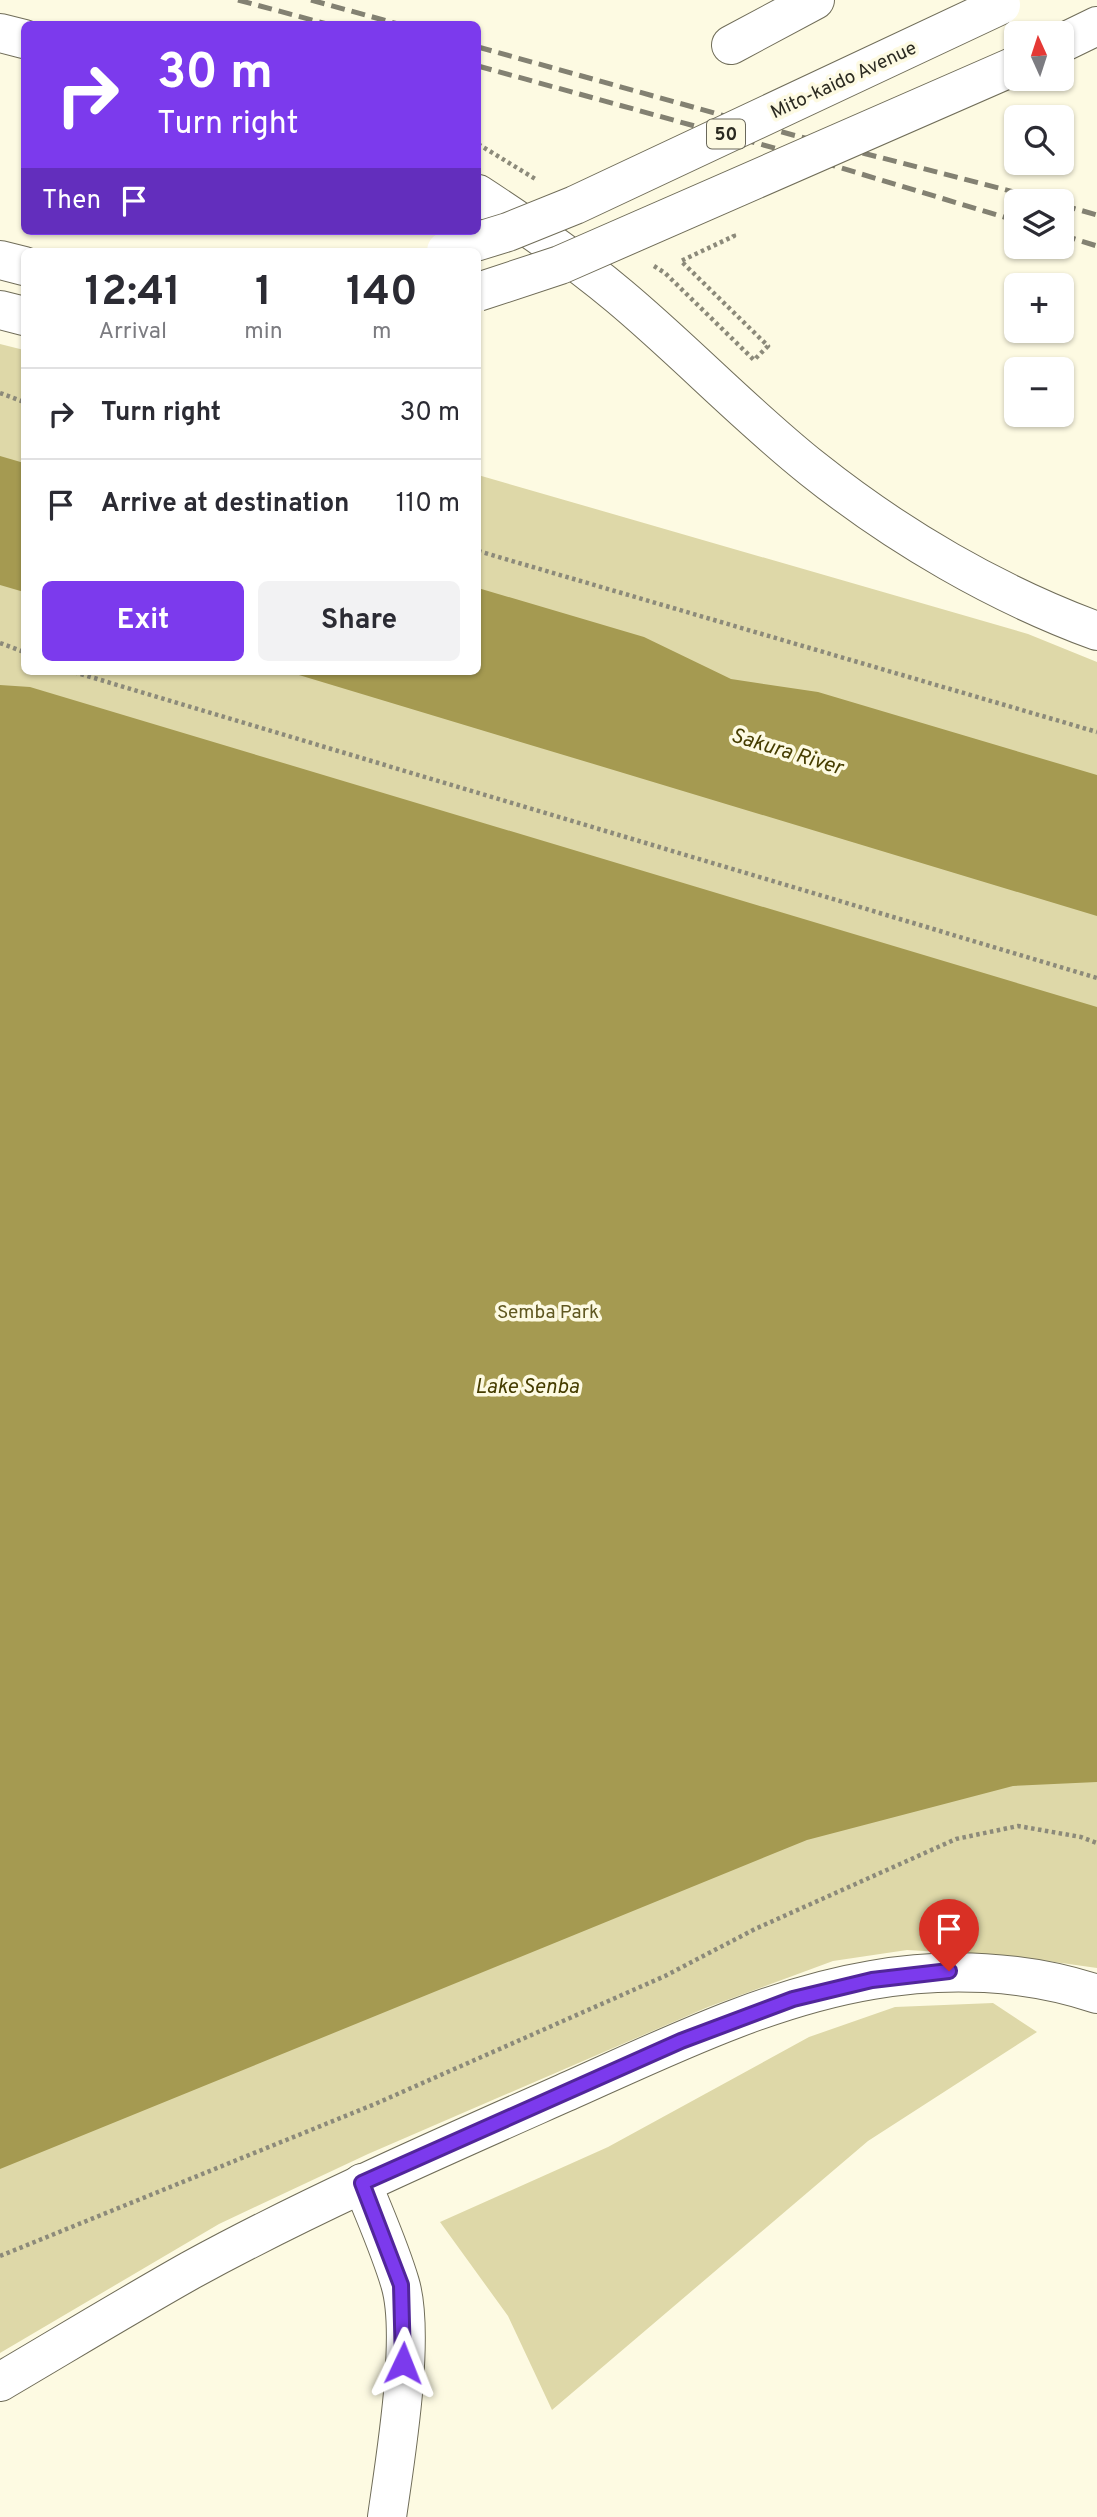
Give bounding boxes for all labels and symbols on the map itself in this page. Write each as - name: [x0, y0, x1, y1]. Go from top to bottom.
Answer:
- north arrow: [1004, 21, 1074, 91]
- street label: Mito-kaido Avenue: [767, 36, 921, 125]
- road number: 50: [707, 119, 745, 148]
- water label: Sakura River: [727, 723, 848, 783]
- park label: Semba Park: [497, 1301, 599, 1325]
- water label: Lake Senba: [475, 1374, 579, 1401]
- pin: [919, 1899, 979, 1971]
- position arrow: [366, 2326, 440, 2400]

